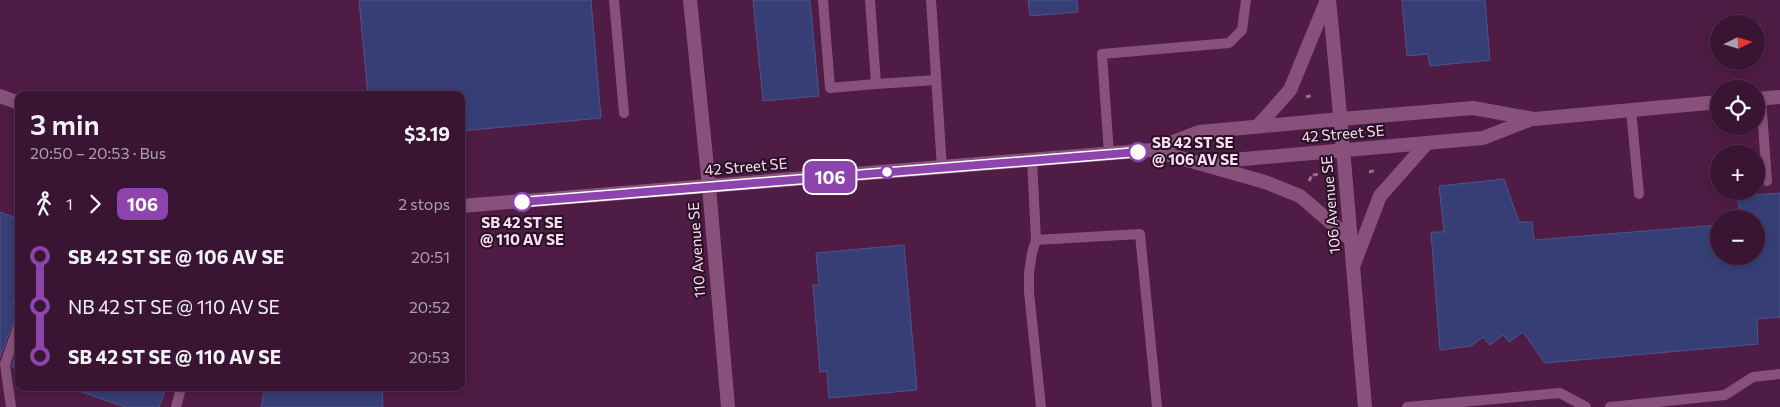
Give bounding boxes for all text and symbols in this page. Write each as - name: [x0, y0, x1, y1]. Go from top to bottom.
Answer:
- north arrow: [1710, 15, 1765, 70]
- map controls: [1710, 15, 1765, 265]
- button: locate: [1710, 80, 1765, 135]
- text: 3 min: [30, 107, 100, 141]
- street label: 42 Street SE: [1301, 120, 1385, 146]
- text: $3.19: [404, 122, 450, 145]
- place label: SB 42 ST SE @ 106 AV SE: [1152, 133, 1238, 168]
- marker: SB 42 ST SE @ 106 AV SE: [1128, 142, 1148, 162]
- text: 20:50 – 20:53 · Bus: [30, 143, 166, 162]
- button: +: [1710, 145, 1765, 200]
- street label: 42 Street SE: [704, 153, 788, 179]
- street label: 106 Avenue SE: [1317, 155, 1343, 255]
- line badge: 106: [801, 161, 859, 193]
- unlabelled marker: [880, 165, 894, 179]
- text: 106: [814, 166, 846, 188]
- icon: walk: [30, 190, 58, 218]
- icon: forward: [81, 190, 109, 218]
- marker: SB 42 ST SE @ 110 AV SE: [512, 192, 532, 212]
- text: 106: [127, 193, 158, 215]
- text: 1: [66, 194, 73, 213]
- text: 2 stops: [398, 194, 450, 213]
- street label: 110 Avenue SE: [684, 201, 708, 299]
- button: −: [1710, 210, 1765, 265]
- place label: SB 42 ST SE @ 110 AV SE: [480, 213, 564, 248]
- text: SB 42 ST SE @ 106 AV SE: [68, 245, 284, 268]
- text: 20:51: [411, 247, 450, 266]
- text: NB 42 ST SE @ 110 AV SE: [68, 295, 280, 318]
- text: 20:52: [409, 297, 450, 316]
- text: SB 42 ST SE @ 110 AV SE: [68, 345, 281, 368]
- text: 20:53: [409, 347, 450, 366]

